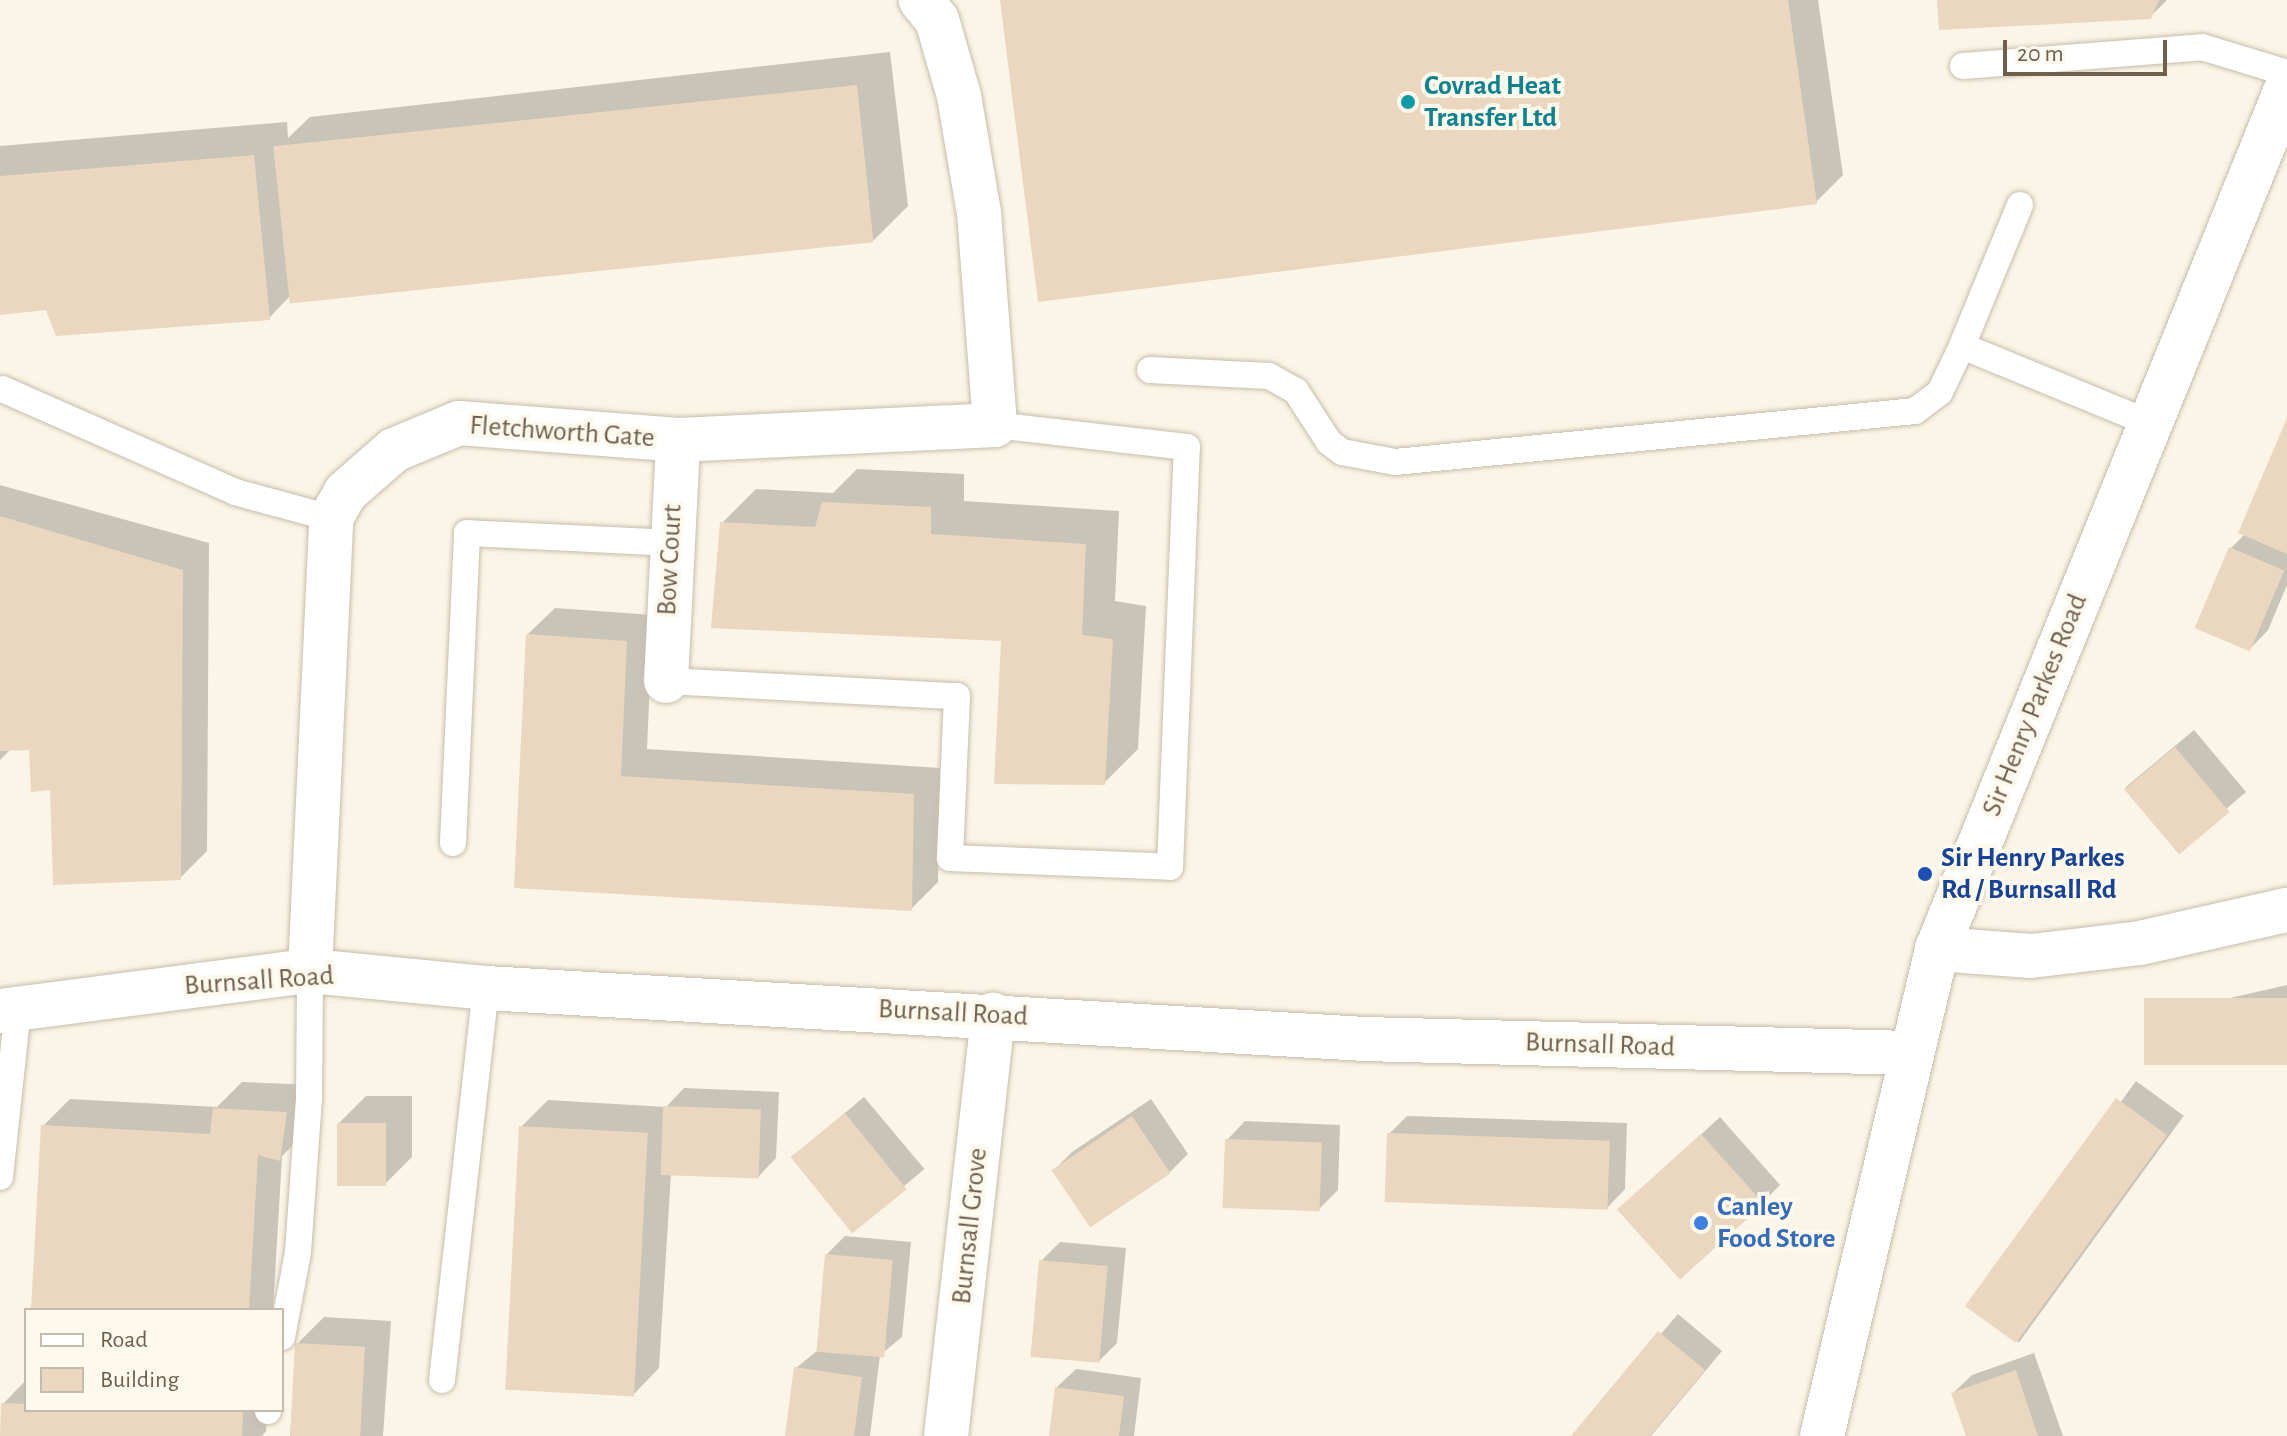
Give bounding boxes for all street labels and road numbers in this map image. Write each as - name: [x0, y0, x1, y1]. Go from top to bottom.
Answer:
- street label: Fletchworth Gate: [468, 409, 656, 455]
- street label: Bow Court: [650, 504, 690, 616]
- street label: Sir Henry Parkes Road: [1975, 589, 2095, 821]
- street label: Burnsall Road: [183, 959, 335, 1003]
- street label: Burnsall Road: [877, 992, 1029, 1034]
- street label: Burnsall Road: [1524, 1026, 1676, 1064]
- street label: Burnsall Grove: [945, 1146, 995, 1306]

